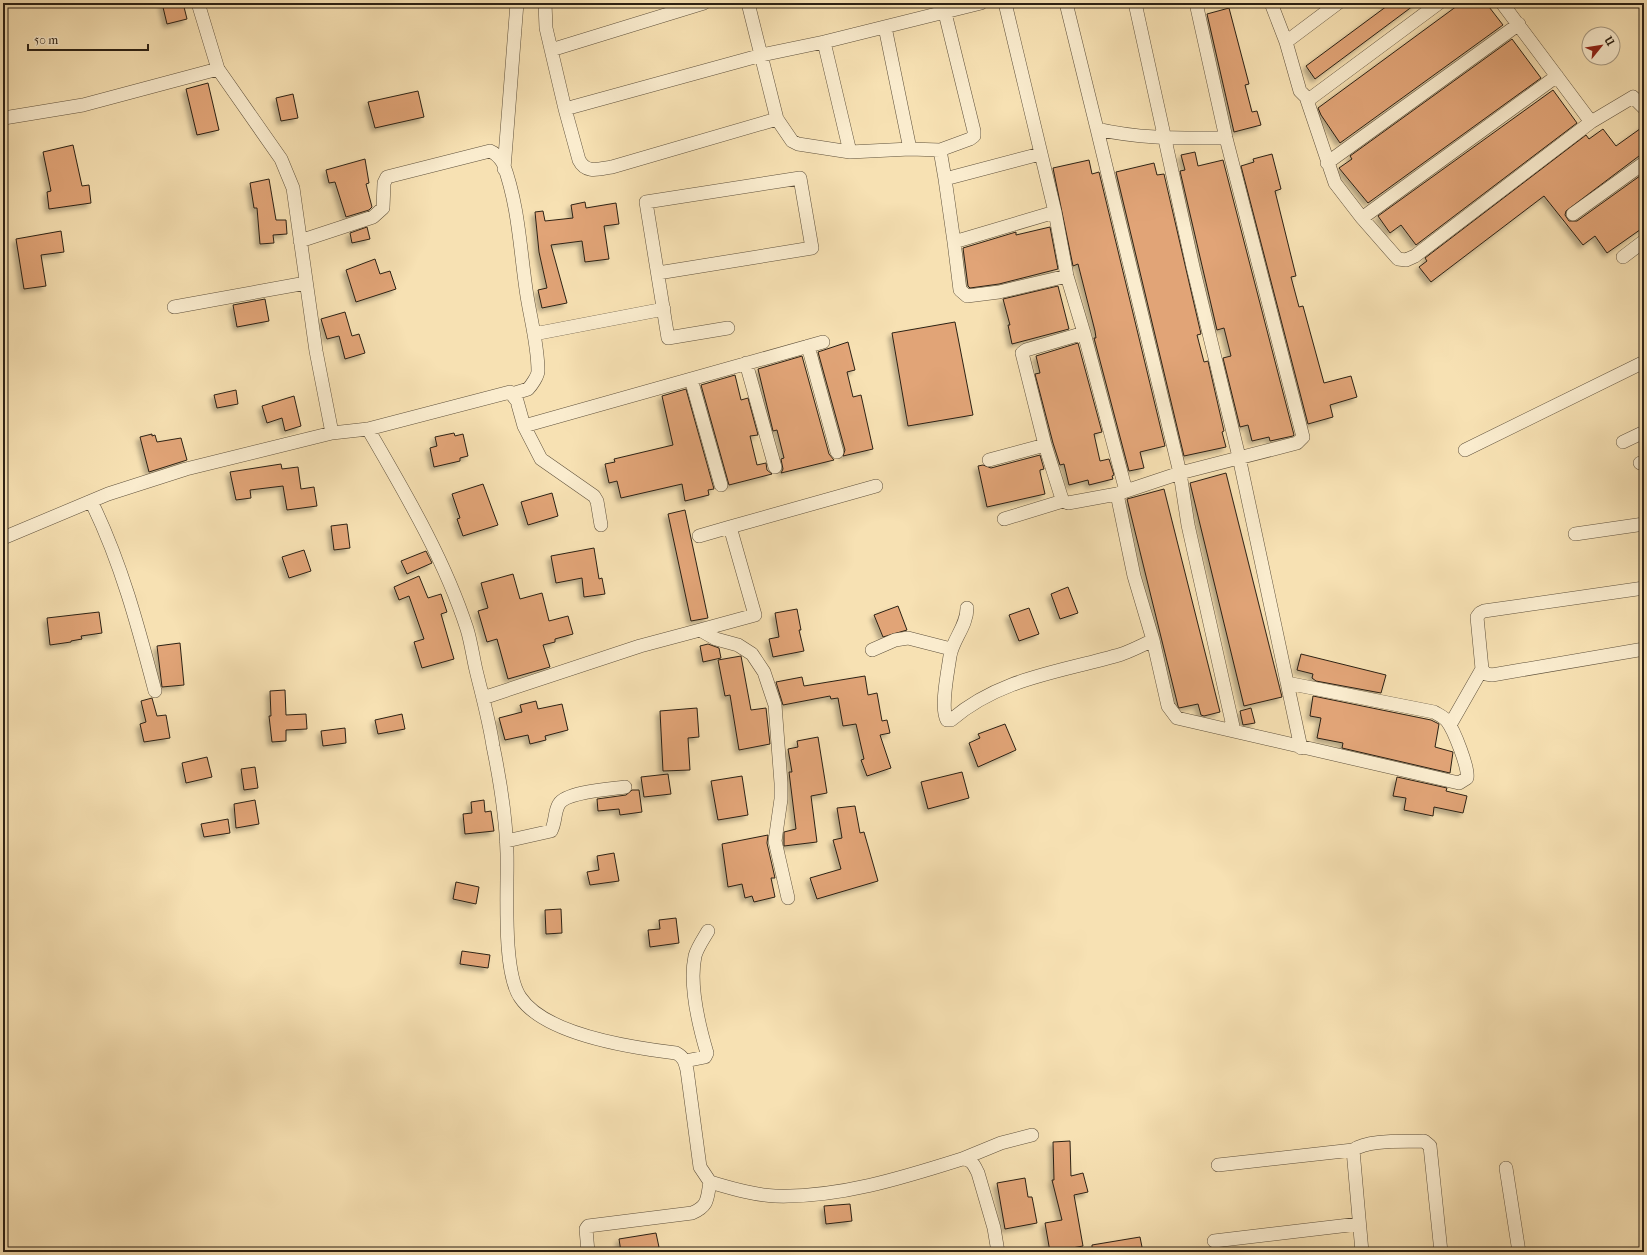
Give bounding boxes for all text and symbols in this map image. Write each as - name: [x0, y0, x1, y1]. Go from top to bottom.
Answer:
- scale bar: [28, 26, 148, 52]
- north arrow: [1581, 26, 1621, 66]
- text: 50 m: [34, 33, 58, 47]
- text: U: [1601, 33, 1617, 49]

